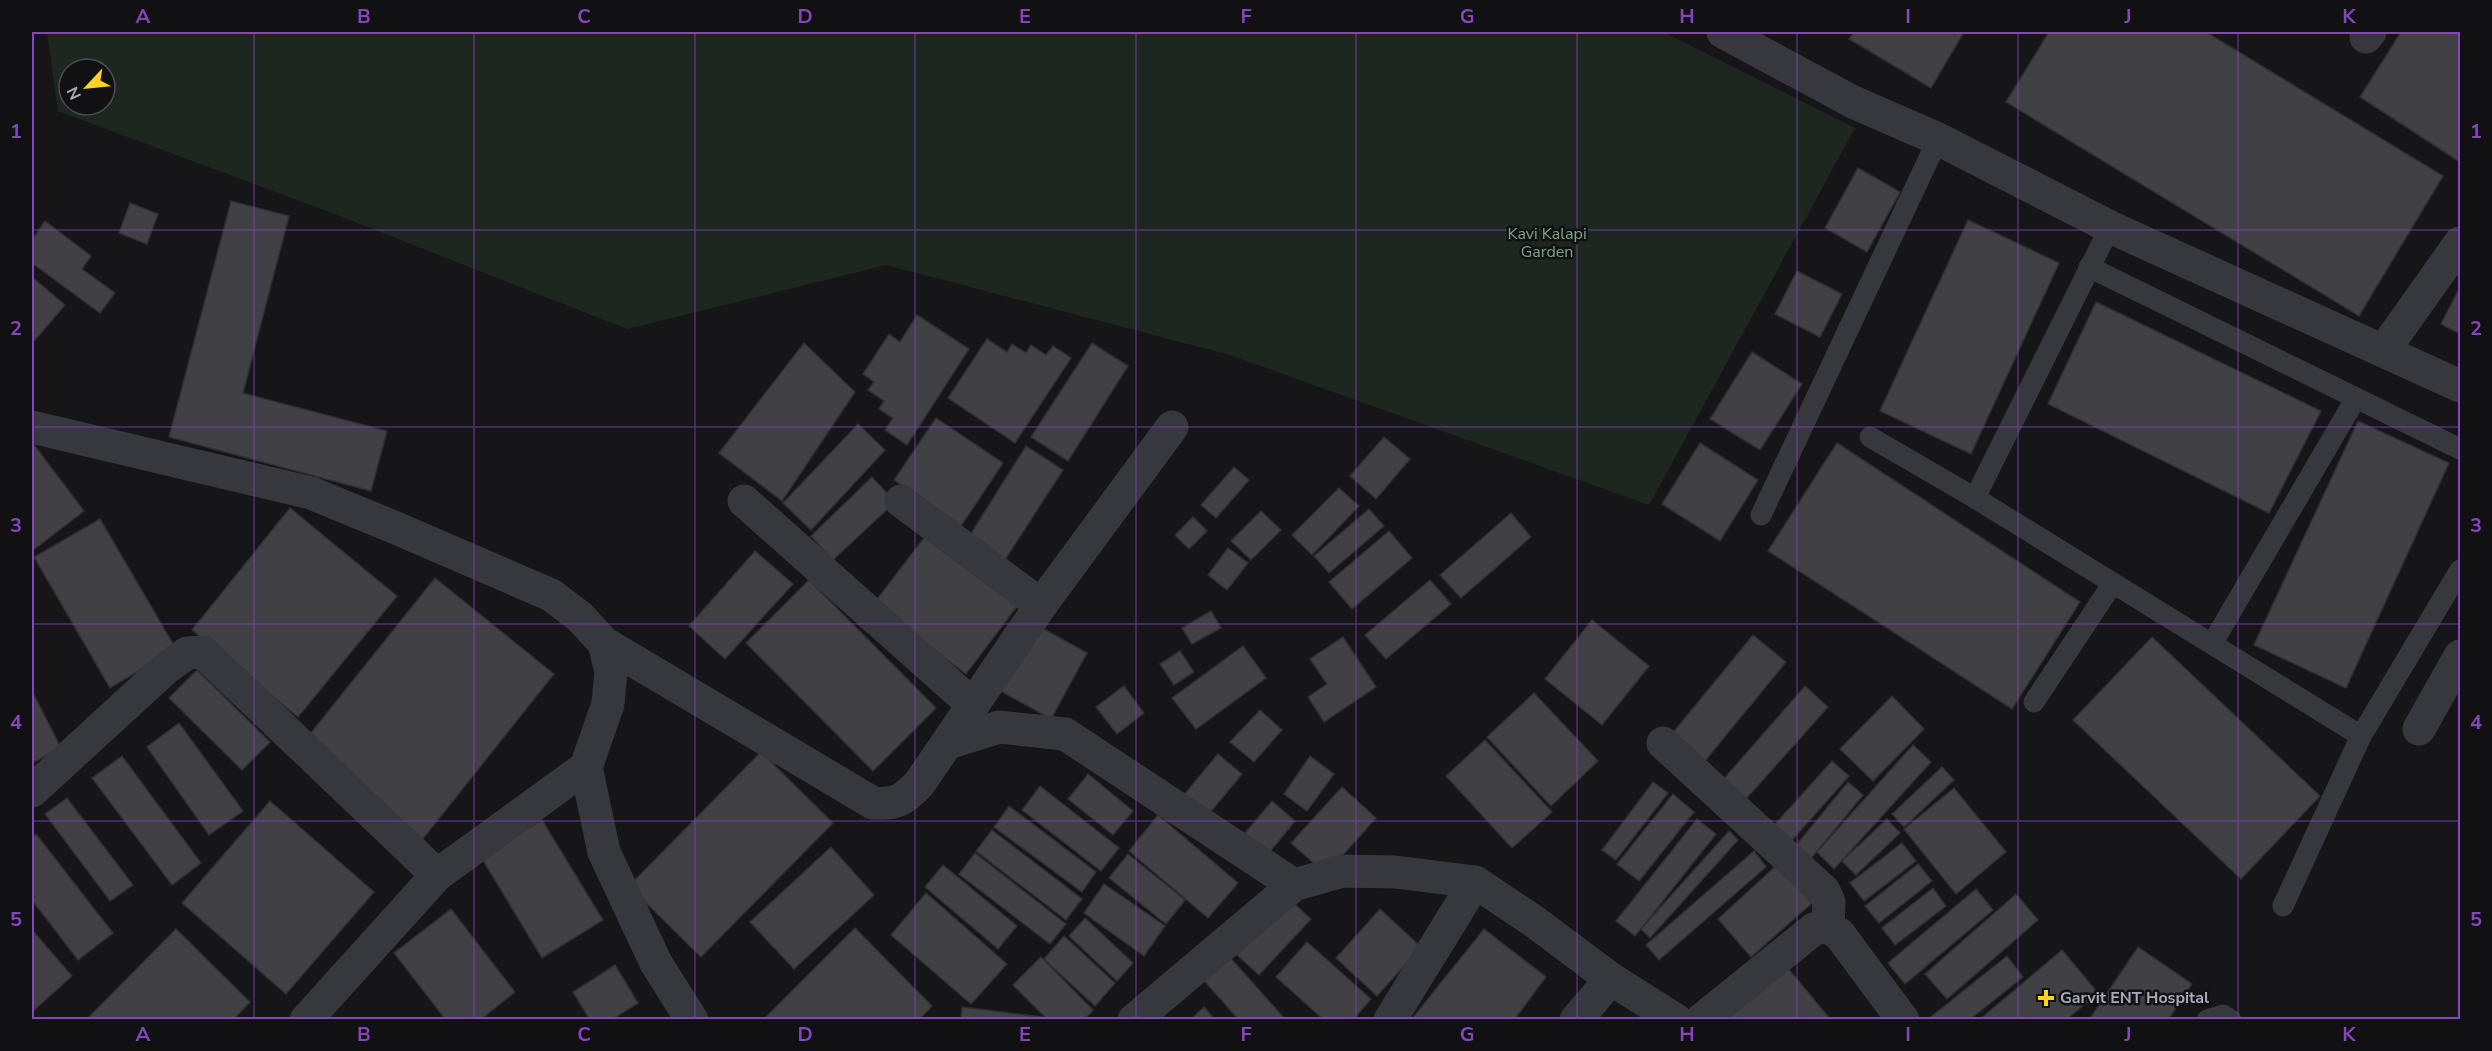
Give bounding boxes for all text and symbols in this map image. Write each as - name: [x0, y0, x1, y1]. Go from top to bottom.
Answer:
- text: A: [136, 3, 151, 30]
- text: B: [357, 3, 371, 30]
- text: C: [577, 3, 591, 30]
- text: D: [797, 3, 813, 30]
- text: E: [1019, 3, 1031, 30]
- text: F: [1240, 3, 1252, 30]
- text: G: [1460, 3, 1474, 30]
- text: H: [1679, 3, 1695, 30]
- text: I: [1905, 3, 1911, 30]
- text: J: [2123, 3, 2132, 30]
- text: K: [2342, 3, 2356, 30]
- north arrow: [57, 57, 117, 117]
- text: N: [62, 83, 87, 103]
- text: 1: [10, 118, 22, 145]
- text: 1: [2470, 118, 2482, 145]
- park label: Kavi Kalapi Garden: [1507, 223, 1587, 263]
- text: 2: [10, 315, 22, 342]
- text: 2: [2470, 315, 2482, 342]
- text: 3: [10, 512, 22, 539]
- text: 3: [2470, 512, 2482, 539]
- text: 4: [10, 709, 22, 736]
- text: 4: [2470, 709, 2482, 736]
- text: 5: [10, 906, 22, 933]
- text: 5: [2470, 906, 2482, 933]
- place label: Garvit ENT Hospital: [2060, 987, 2209, 1009]
- marker: Garvit ENT Hospital: [2037, 989, 2055, 1007]
- text: A: [136, 1021, 151, 1048]
- text: B: [357, 1021, 371, 1048]
- text: C: [577, 1021, 591, 1048]
- text: D: [797, 1021, 813, 1048]
- text: E: [1019, 1021, 1031, 1048]
- text: F: [1240, 1021, 1252, 1048]
- text: G: [1460, 1021, 1474, 1048]
- text: H: [1679, 1021, 1695, 1048]
- text: I: [1905, 1021, 1911, 1048]
- text: J: [2123, 1021, 2132, 1048]
- text: K: [2342, 1021, 2356, 1048]

